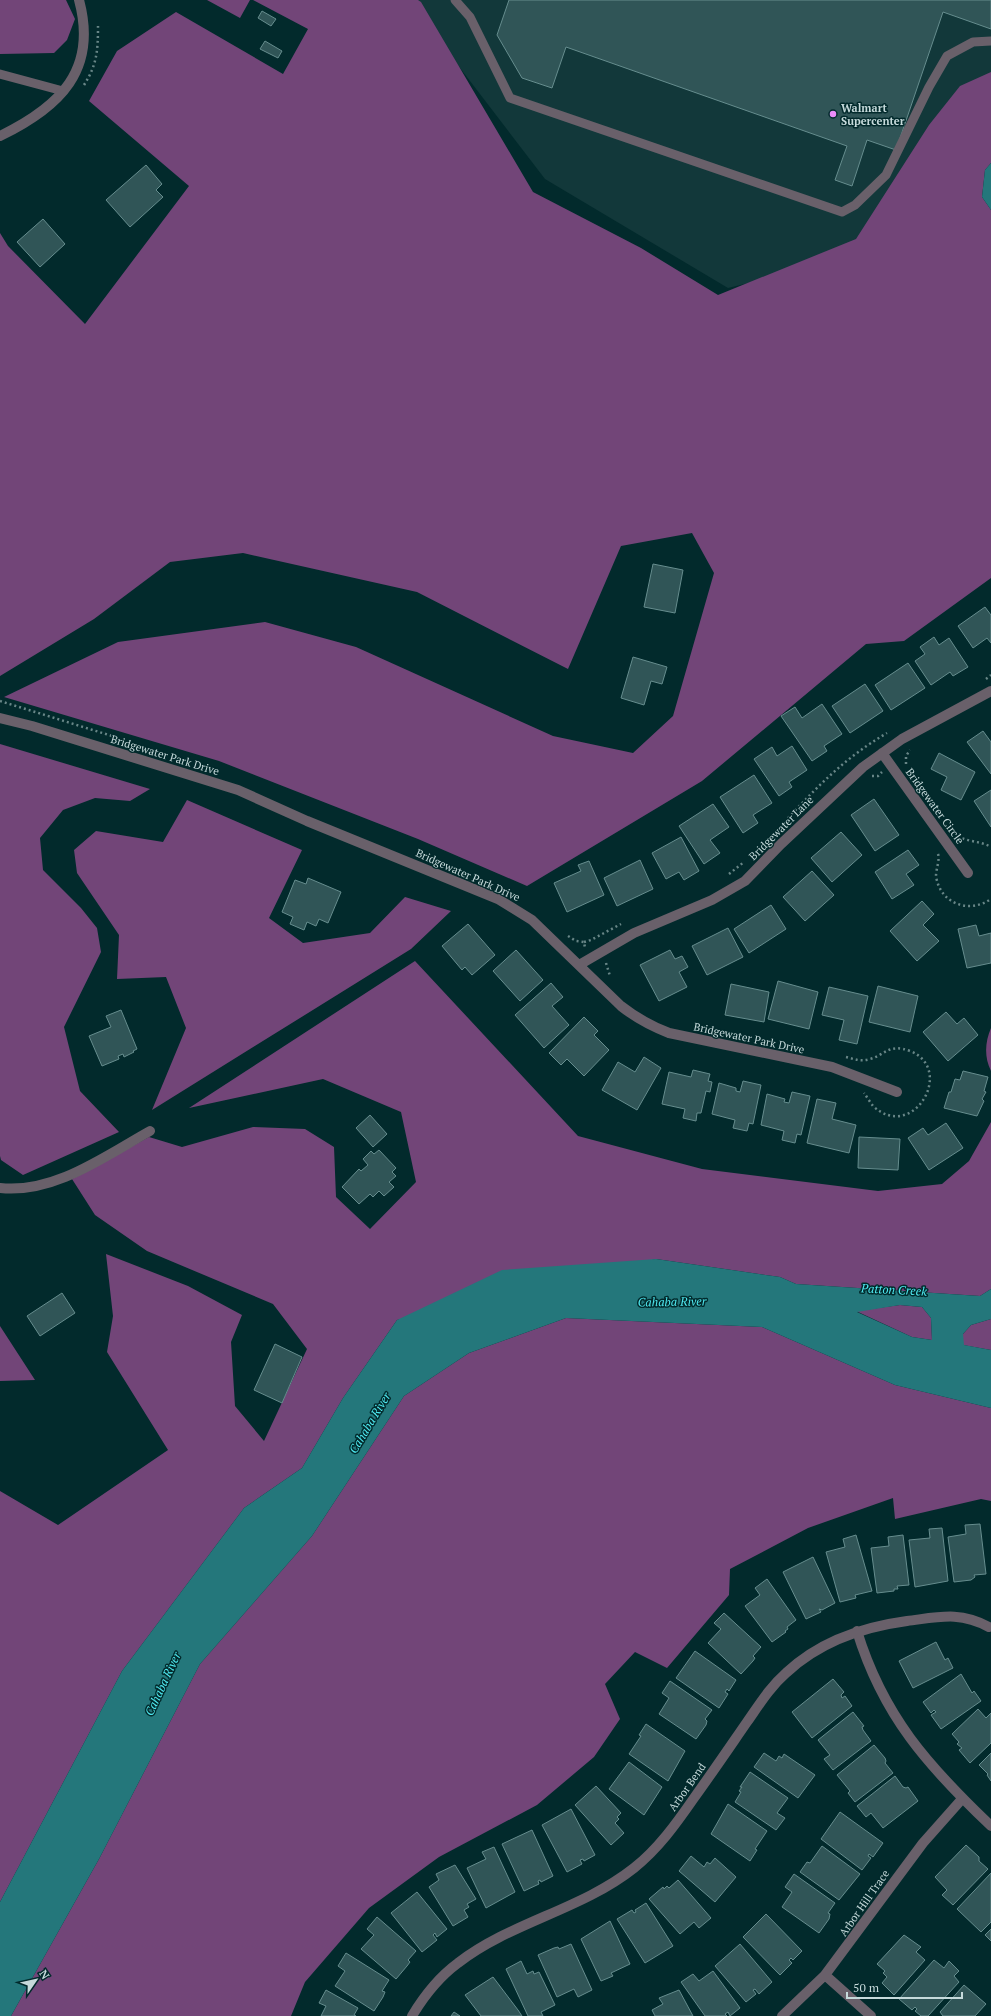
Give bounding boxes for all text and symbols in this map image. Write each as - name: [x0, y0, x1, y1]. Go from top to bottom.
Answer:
- place label: Walmart Supercenter: [841, 101, 905, 128]
- marker: Walmart Supercenter: [828, 109, 838, 119]
- street label: Bridgewater Park Drive: [109, 732, 221, 778]
- street label: Bridgewater Circle: [903, 765, 967, 847]
- street label: Bridgewater Lane: [746, 793, 816, 863]
- street label: Bridgewater Park Drive: [414, 846, 523, 905]
- street label: Bridgewater Park Drive: [692, 1019, 806, 1057]
- water label: Patton Creek: [860, 1280, 928, 1299]
- water label: Cahaba River: [638, 1293, 708, 1310]
- water label: Cahaba River: [345, 1388, 394, 1456]
- water label: Cahaba River: [141, 1648, 184, 1718]
- street label: Arbor Bend: [665, 1760, 709, 1814]
- street label: Arbor Hill Trace: [836, 1867, 892, 1939]
- north arrow: [16, 1960, 56, 2000]
- text: N: [36, 1967, 53, 1982]
- scale bar: [847, 1974, 962, 2000]
- text: 50 m: [853, 1980, 880, 1995]

